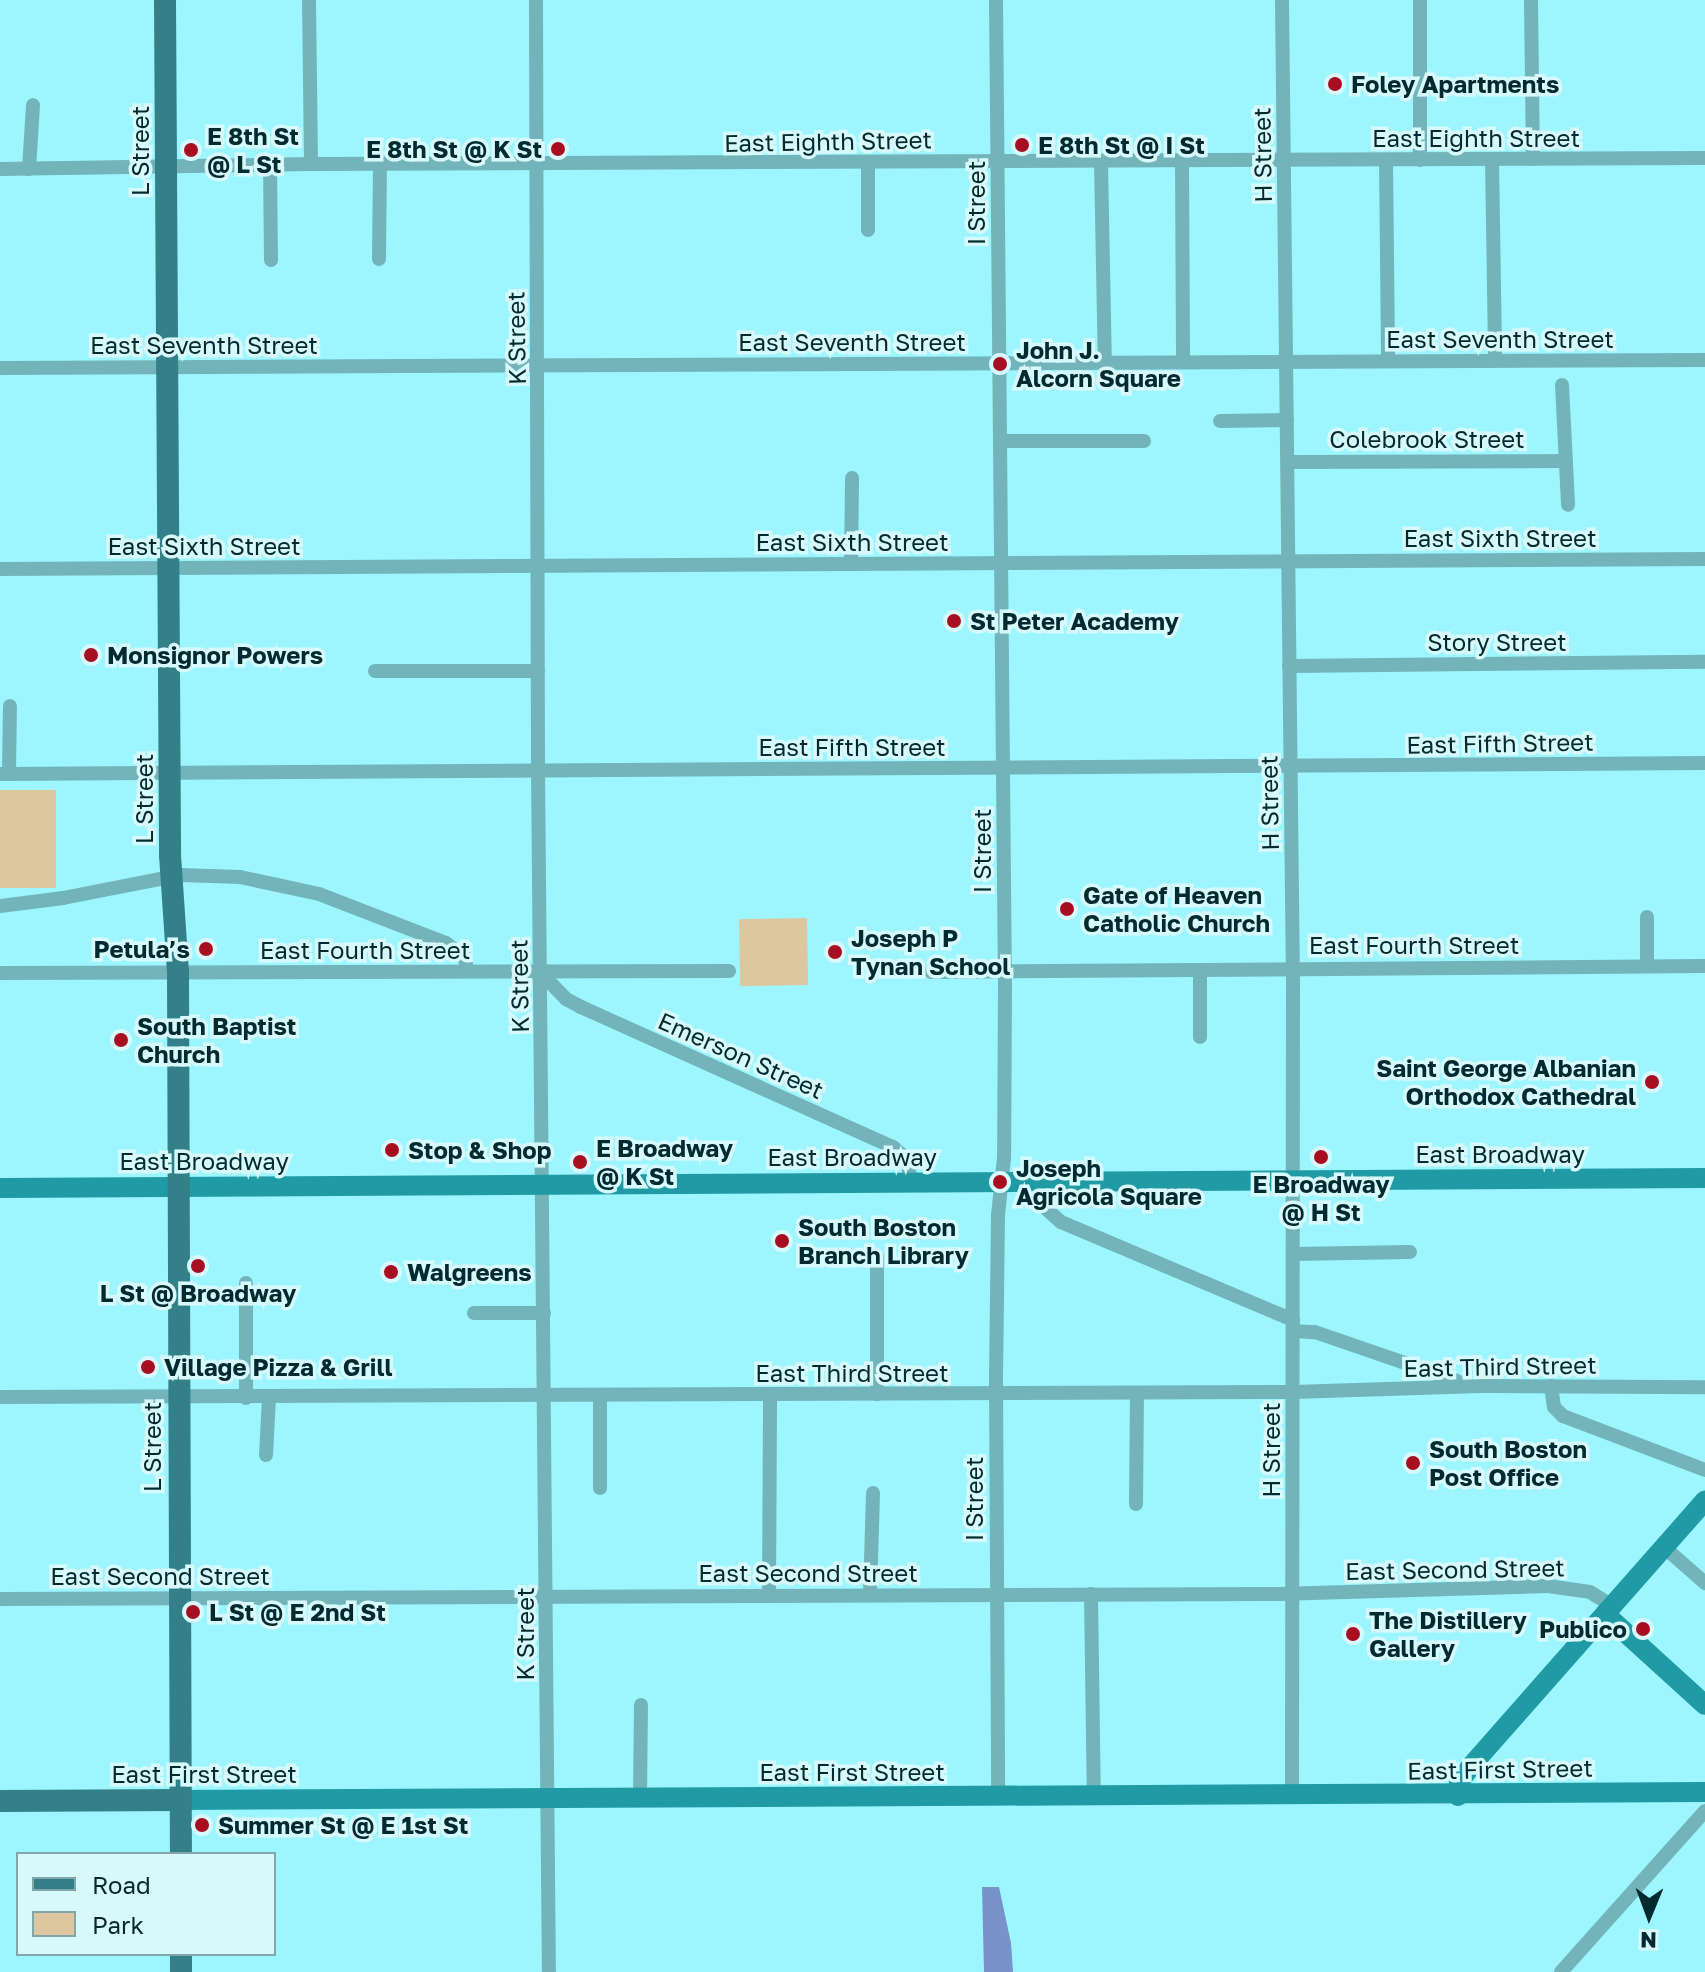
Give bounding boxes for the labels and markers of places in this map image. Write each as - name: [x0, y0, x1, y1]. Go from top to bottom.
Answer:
- place label: Foley Apartments: [1351, 70, 1559, 98]
- marker: Foley Apartments: [1326, 75, 1344, 93]
- place label: E 8th St @ L St: [207, 122, 299, 178]
- place label: E 8th St @ I St: [1038, 131, 1205, 159]
- place label: E 8th St @ K St: [366, 135, 542, 163]
- marker: E 8th St @ I St: [1013, 136, 1031, 154]
- marker: E 8th St @ K St: [549, 140, 567, 158]
- marker: E 8th St @ L St: [182, 141, 200, 159]
- place label: John J. Alcorn Square: [1016, 336, 1181, 392]
- marker: John J. Alcorn Square: [991, 355, 1009, 373]
- place label: St Peter Academy: [970, 607, 1179, 635]
- marker: St Peter Academy: [945, 612, 963, 630]
- place label: Monsignor Powers: [107, 641, 323, 669]
- marker: Monsignor Powers: [82, 646, 100, 664]
- place label: Gate of Heaven Catholic Church: [1083, 881, 1270, 937]
- marker: Gate of Heaven Catholic Church: [1058, 900, 1076, 918]
- place label: Joseph P Tynan School: [851, 924, 1010, 980]
- place label: Petula’s: [94, 935, 190, 963]
- marker: Petula’s: [197, 940, 215, 958]
- marker: Joseph P Tynan School: [826, 943, 844, 961]
- place label: South Baptist Church: [137, 1012, 296, 1068]
- marker: South Baptist Church: [112, 1031, 130, 1049]
- place label: Saint George Albanian Orthodox Cathedral: [1376, 1054, 1636, 1110]
- marker: Saint George Albanian Orthodox Cathedral: [1643, 1073, 1661, 1091]
- place label: E Broadway @ K St: [596, 1134, 733, 1190]
- place label: Stop & Shop: [408, 1136, 551, 1164]
- marker: Stop & Shop: [383, 1141, 401, 1159]
- marker: E Broadway @ H St: [1312, 1148, 1330, 1166]
- marker: E Broadway @ K St: [571, 1153, 589, 1171]
- place label: Joseph Agricola Square: [1016, 1154, 1202, 1210]
- place label: E Broadway @ H St: [1252, 1170, 1390, 1226]
- marker: Joseph Agricola Square: [991, 1173, 1009, 1191]
- place label: South Boston Branch Library: [798, 1213, 969, 1269]
- marker: South Boston Branch Library: [773, 1232, 791, 1250]
- marker: L St @ Broadway: [189, 1257, 207, 1275]
- place label: Walgreens: [407, 1258, 532, 1286]
- marker: Walgreens: [382, 1263, 400, 1281]
- place label: L St @ Broadway: [100, 1279, 296, 1307]
- place label: Village Pizza & Grill: [164, 1353, 393, 1381]
- marker: Village Pizza & Grill: [139, 1358, 157, 1376]
- place label: South Boston Post Office: [1429, 1435, 1587, 1491]
- marker: South Boston Post Office: [1404, 1454, 1422, 1472]
- place label: L St @ E 2nd St: [209, 1598, 386, 1626]
- marker: L St @ E 2nd St: [184, 1603, 202, 1621]
- place label: The Distillery Gallery: [1369, 1606, 1527, 1662]
- place label: Publico: [1539, 1615, 1627, 1643]
- marker: Publico: [1634, 1620, 1652, 1638]
- marker: The Distillery Gallery: [1344, 1625, 1362, 1643]
- place label: Summer St @ E 1st St: [218, 1811, 468, 1839]
- marker: Summer St @ E 1st St: [193, 1816, 211, 1834]

